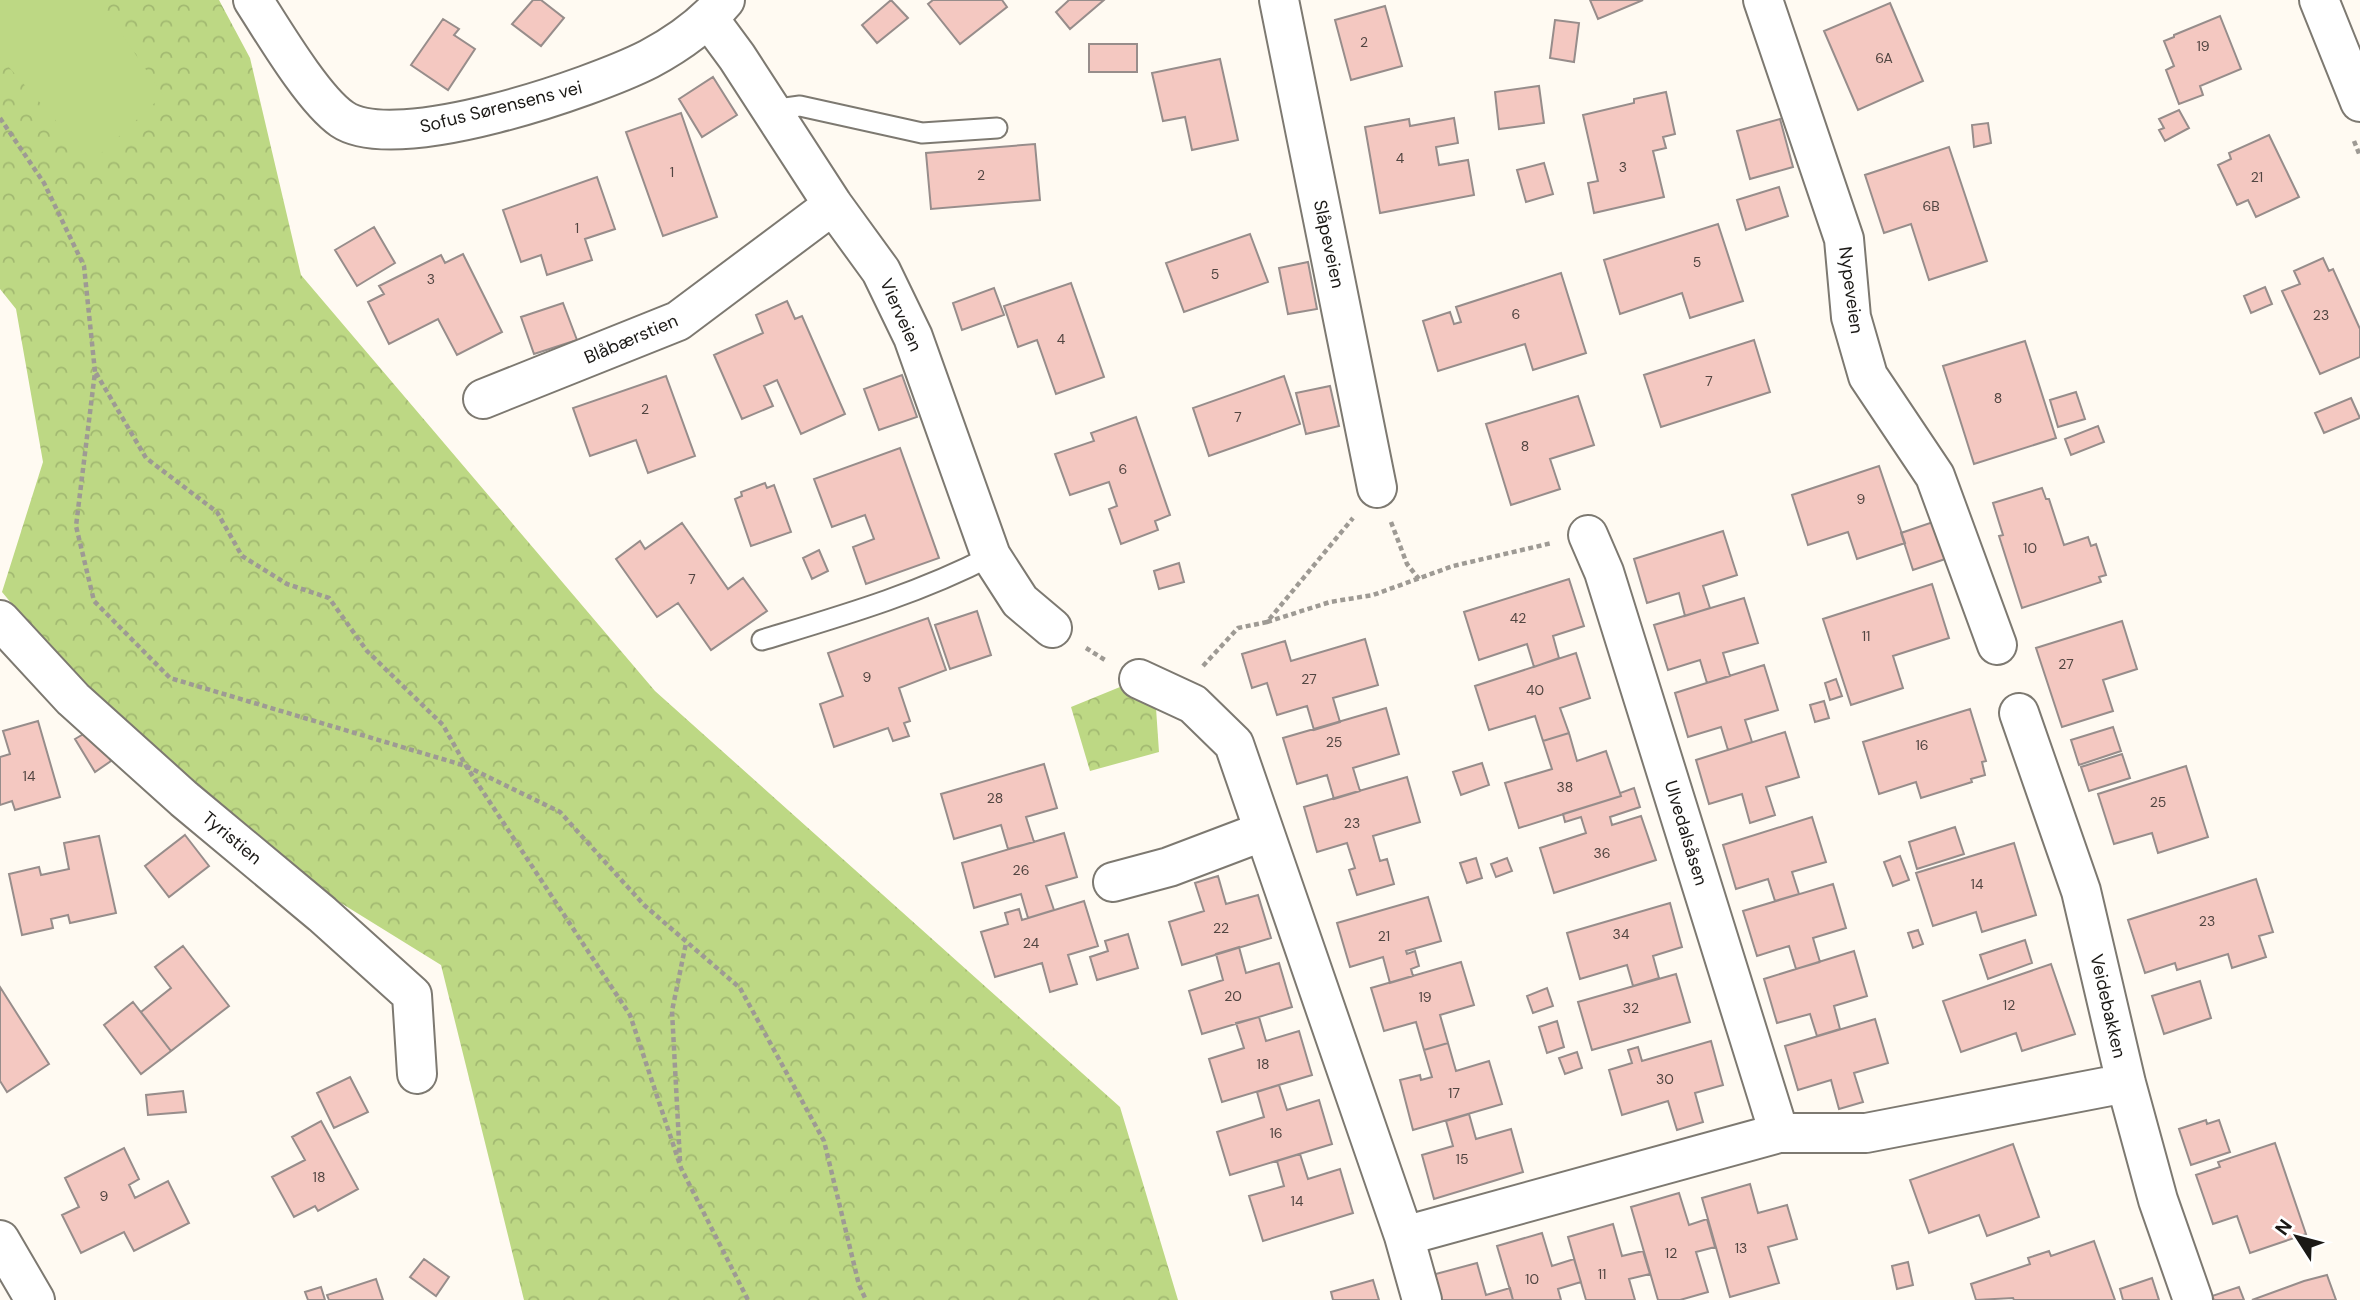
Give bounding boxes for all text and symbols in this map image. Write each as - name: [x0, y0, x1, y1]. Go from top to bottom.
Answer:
- house number: 2: [1360, 33, 1368, 51]
- house number: 19: [2196, 37, 2210, 55]
- house number: 6A: [1875, 49, 1893, 67]
- street label: Sofus Sørensens vei: [417, 75, 585, 139]
- house number: 4: [1396, 149, 1405, 167]
- house number: 3: [1619, 158, 1627, 176]
- house number: 1: [670, 163, 674, 181]
- house number: 2: [977, 166, 985, 184]
- house number: 21: [2251, 168, 2263, 186]
- house number: 6B: [1922, 197, 1940, 215]
- street label: Slåpeveien: [1308, 198, 1350, 290]
- house number: 1: [575, 219, 579, 237]
- street label: Nypeveien: [1833, 245, 1869, 335]
- house number: 5: [1693, 253, 1701, 271]
- house number: 5: [1211, 265, 1219, 283]
- house number: 3: [427, 270, 435, 288]
- street label: Vierveien: [874, 275, 928, 355]
- house number: 6: [1512, 305, 1520, 323]
- house number: 23: [2313, 306, 2329, 324]
- street label: Blåbærstien: [580, 308, 682, 370]
- house number: 4: [1057, 330, 1066, 348]
- house number: 7: [1705, 372, 1713, 390]
- house number: 8: [1994, 389, 2002, 407]
- house number: 2: [641, 400, 649, 418]
- house number: 7: [1234, 408, 1242, 426]
- house number: 8: [1521, 437, 1529, 455]
- house number: 6: [1119, 460, 1127, 478]
- house number: 9: [1857, 490, 1866, 508]
- house number: 10: [2023, 539, 2037, 557]
- house number: 7: [688, 570, 696, 588]
- house number: 42: [1510, 609, 1526, 627]
- house number: 11: [1862, 627, 1870, 645]
- house number: 27: [2058, 655, 2074, 673]
- house number: 9: [863, 668, 872, 686]
- house number: 27: [1301, 670, 1317, 688]
- house number: 40: [1526, 681, 1544, 699]
- house number: 25: [1326, 733, 1342, 751]
- house number: 16: [1915, 736, 1929, 754]
- house number: 14: [23, 767, 36, 785]
- house number: 38: [1557, 778, 1573, 796]
- street label: Ulvedalsåsen: [1659, 778, 1713, 888]
- house number: 28: [987, 789, 1003, 807]
- house number: 25: [2150, 793, 2166, 811]
- street label: Tyristien: [197, 806, 267, 870]
- house number: 23: [1344, 814, 1360, 832]
- house number: 36: [1593, 844, 1611, 862]
- house number: 26: [1013, 861, 1029, 879]
- house number: 14: [1971, 875, 1984, 893]
- house number: 23: [2199, 912, 2215, 930]
- house number: 22: [1213, 919, 1229, 937]
- house number: 34: [1613, 925, 1630, 943]
- house number: 21: [1378, 927, 1390, 945]
- house number: 24: [1023, 934, 1040, 952]
- street label: Veidebakken: [2084, 952, 2132, 1060]
- house number: 20: [1224, 987, 1242, 1005]
- house number: 19: [1418, 988, 1432, 1006]
- house number: 12: [2003, 996, 2015, 1014]
- house number: 32: [1623, 999, 1639, 1017]
- house number: 18: [1257, 1055, 1269, 1073]
- house number: 30: [1656, 1070, 1674, 1088]
- house number: 17: [1448, 1084, 1460, 1102]
- house number: 16: [1269, 1124, 1283, 1142]
- house number: 15: [1456, 1150, 1468, 1168]
- house number: 18: [313, 1168, 325, 1186]
- house number: 9: [100, 1187, 109, 1205]
- house number: 14: [1291, 1192, 1304, 1210]
- north arrow: [2262, 1202, 2332, 1272]
- text: N: [2269, 1214, 2298, 1240]
- house number: 13: [1735, 1239, 1747, 1257]
- house number: 12: [1665, 1244, 1677, 1262]
- house number: 11: [1598, 1265, 1606, 1283]
- house number: 10: [1525, 1270, 1539, 1288]

